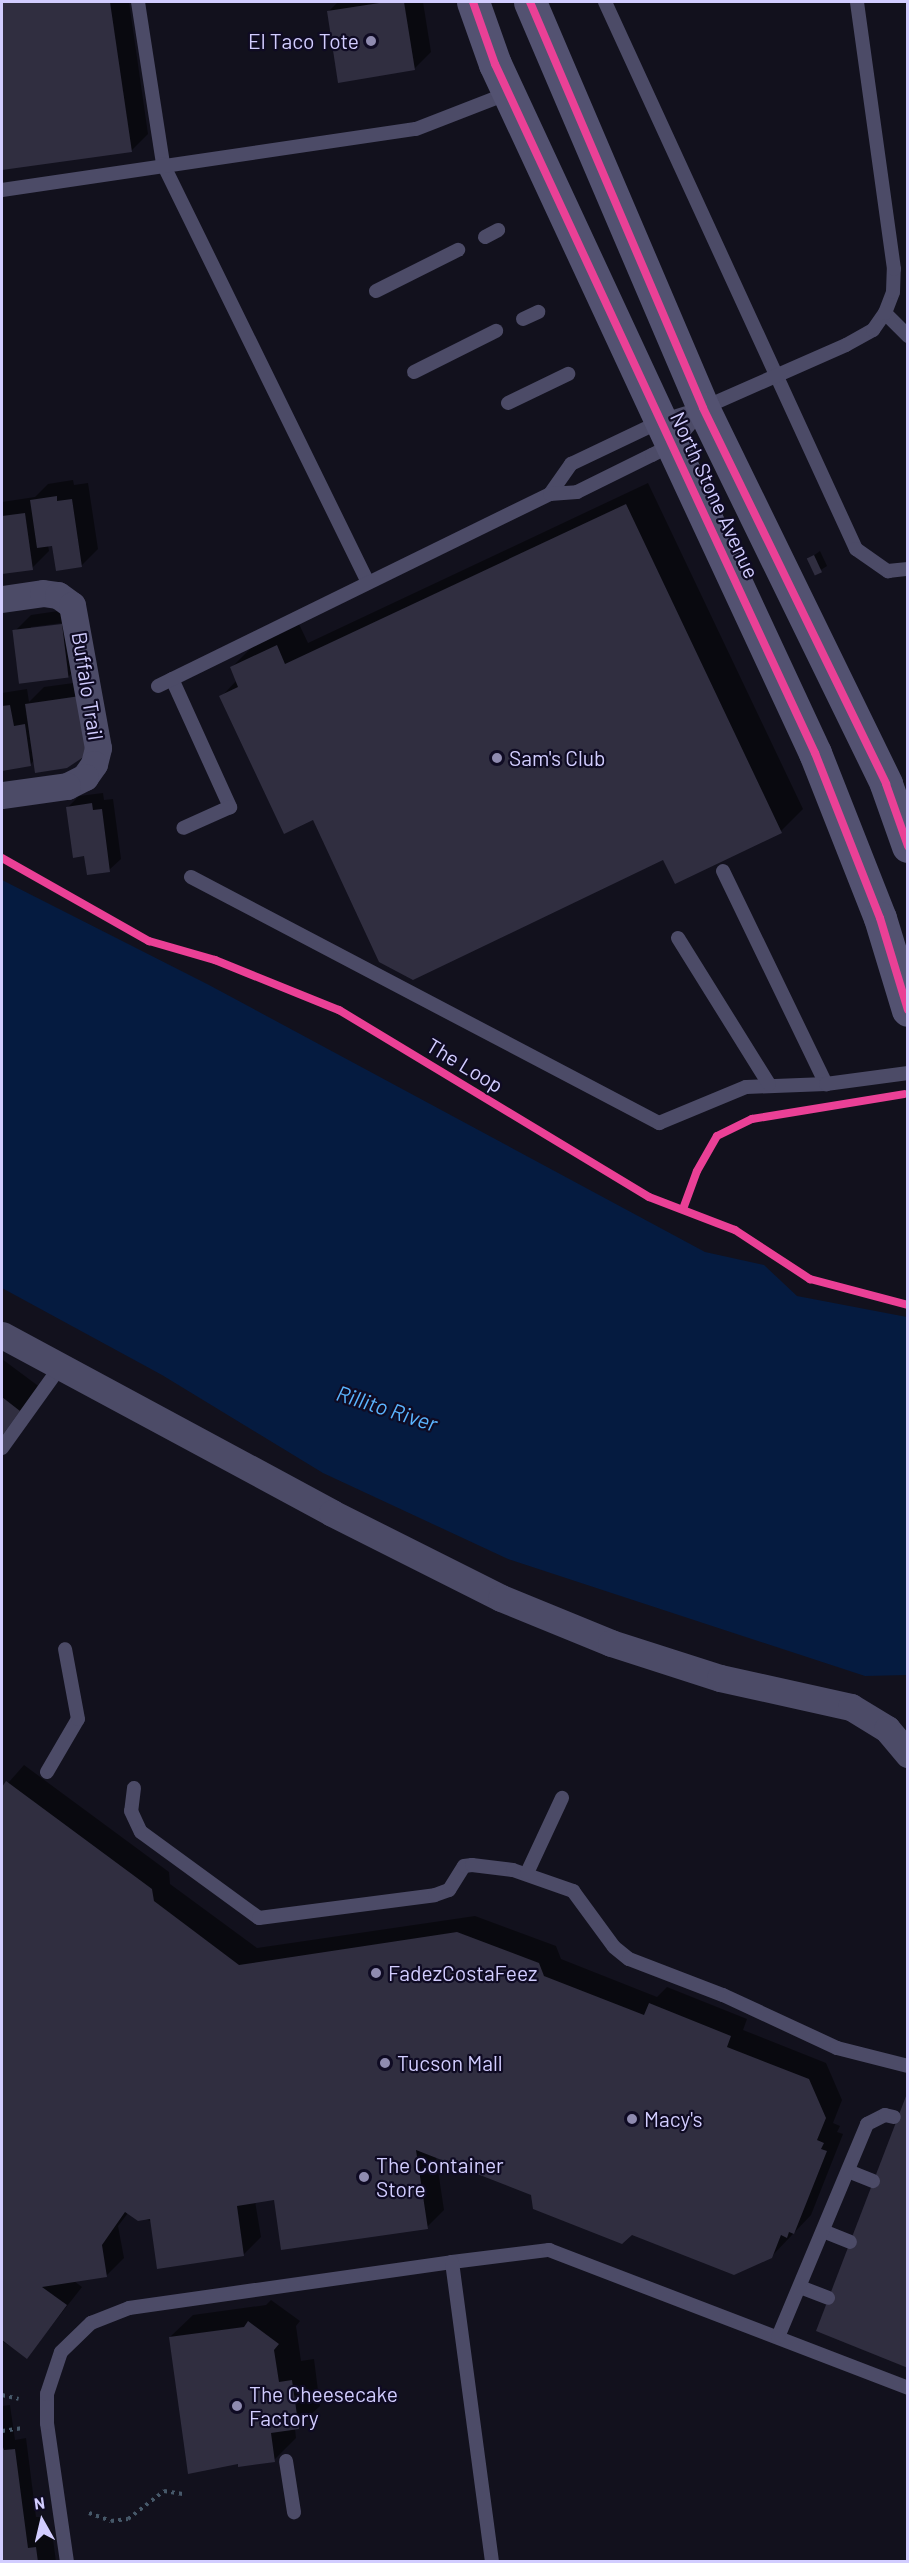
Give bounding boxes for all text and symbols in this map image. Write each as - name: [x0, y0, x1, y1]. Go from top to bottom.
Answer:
- place label: El Taco Tote: [248, 28, 359, 54]
- marker: El Taco Tote: [364, 34, 378, 48]
- street label: North Stone Avenue: [665, 408, 765, 582]
- street label: Buffalo Trail: [67, 630, 109, 742]
- place label: Sam's Club: [509, 745, 606, 771]
- marker: Sam's Club: [490, 751, 504, 765]
- street label: The Loop: [422, 1032, 508, 1098]
- water label: Rillito River: [333, 1379, 441, 1437]
- place label: FadezCostaFeez: [388, 1960, 537, 1986]
- marker: FadezCostaFeez: [369, 1966, 383, 1980]
- place label: Tucson Mall: [397, 2050, 503, 2076]
- marker: Tucson Mall: [378, 2056, 392, 2070]
- place label: Macy's: [644, 2106, 703, 2132]
- marker: Macy's: [625, 2112, 639, 2126]
- place label: The Container Store: [376, 2152, 504, 2202]
- marker: The Container Store: [357, 2170, 371, 2184]
- place label: The Cheesecake Factory: [249, 2381, 398, 2431]
- marker: The Cheesecake Factory: [230, 2399, 244, 2413]
- north arrow: [12, 2491, 72, 2551]
- text: N: [33, 2493, 46, 2513]

